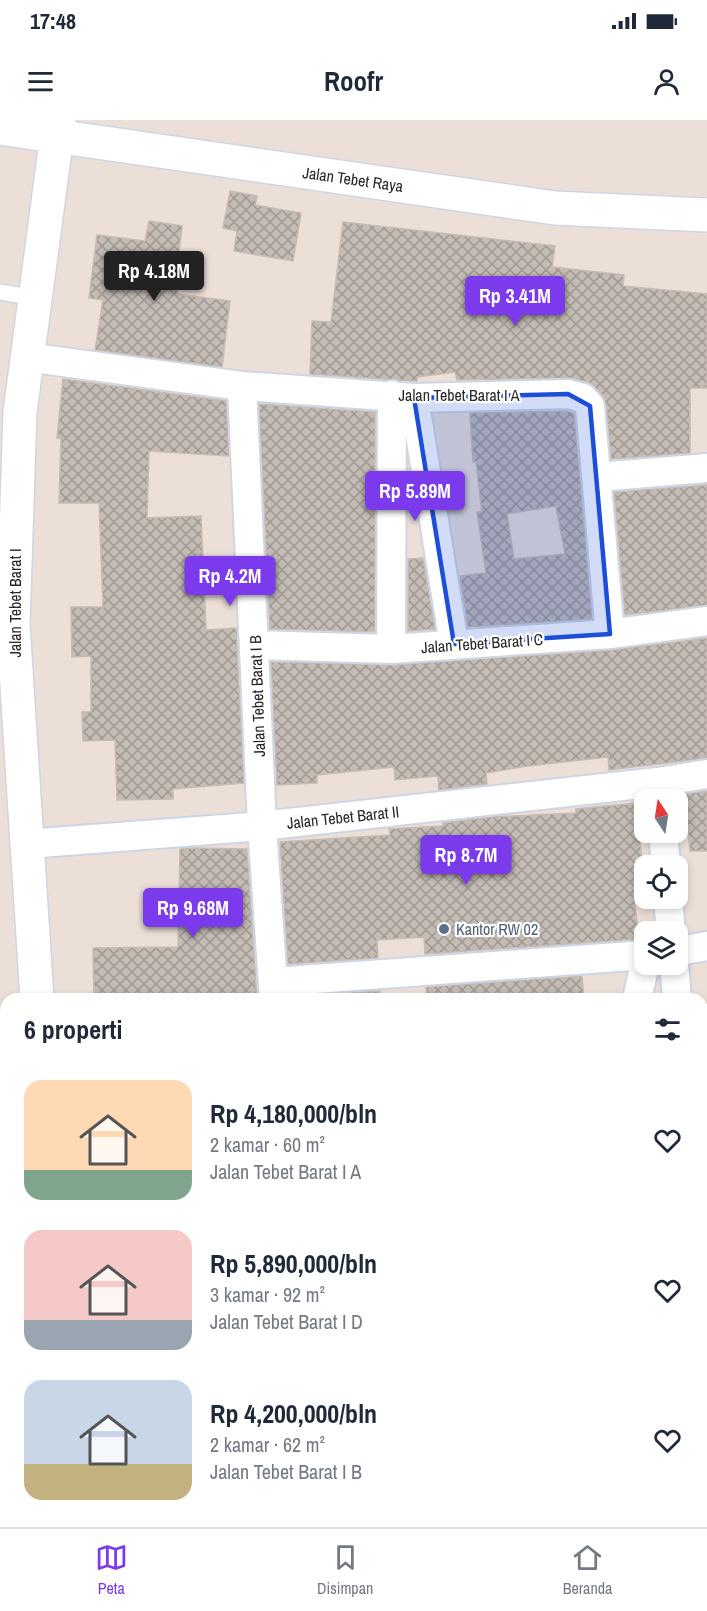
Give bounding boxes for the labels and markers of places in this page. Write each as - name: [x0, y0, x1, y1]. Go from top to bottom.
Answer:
- pin: Rp 4.18M: [92, 251, 216, 302]
- pin: Rp 3.41M: [453, 276, 577, 327]
- pin: Rp 5.89M: [353, 471, 477, 522]
- pin: Rp 4.2M: [175, 556, 285, 607]
- pin: Rp 8.7M: [411, 835, 521, 886]
- pin: Rp 9.68M: [131, 888, 255, 939]
- place label: Kantor RW 02: [456, 918, 538, 940]
- marker: Kantor RW 02: [437, 922, 451, 936]

